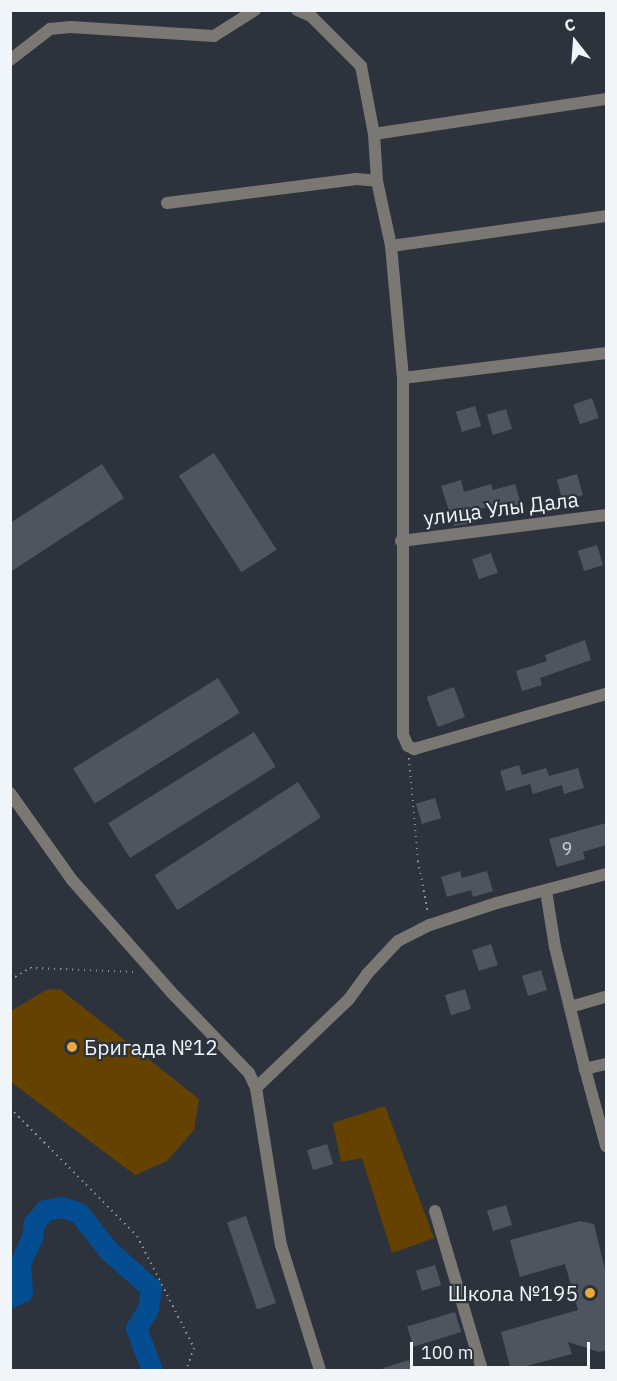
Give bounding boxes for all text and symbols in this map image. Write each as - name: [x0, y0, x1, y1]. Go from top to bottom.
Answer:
- north arrow: [545, 12, 605, 72]
- text: С: [562, 14, 578, 36]
- street label: улица Улы Дала: [422, 486, 580, 530]
- house number: 9: [562, 838, 572, 860]
- place label: Бригада №12: [84, 1034, 218, 1060]
- marker: Бригада №12: [65, 1040, 79, 1054]
- place label: Школа №195: [448, 1280, 578, 1306]
- marker: Школа №195: [583, 1286, 597, 1300]
- scale bar: [413, 1330, 593, 1368]
- text: 100 m: [421, 1341, 473, 1364]

